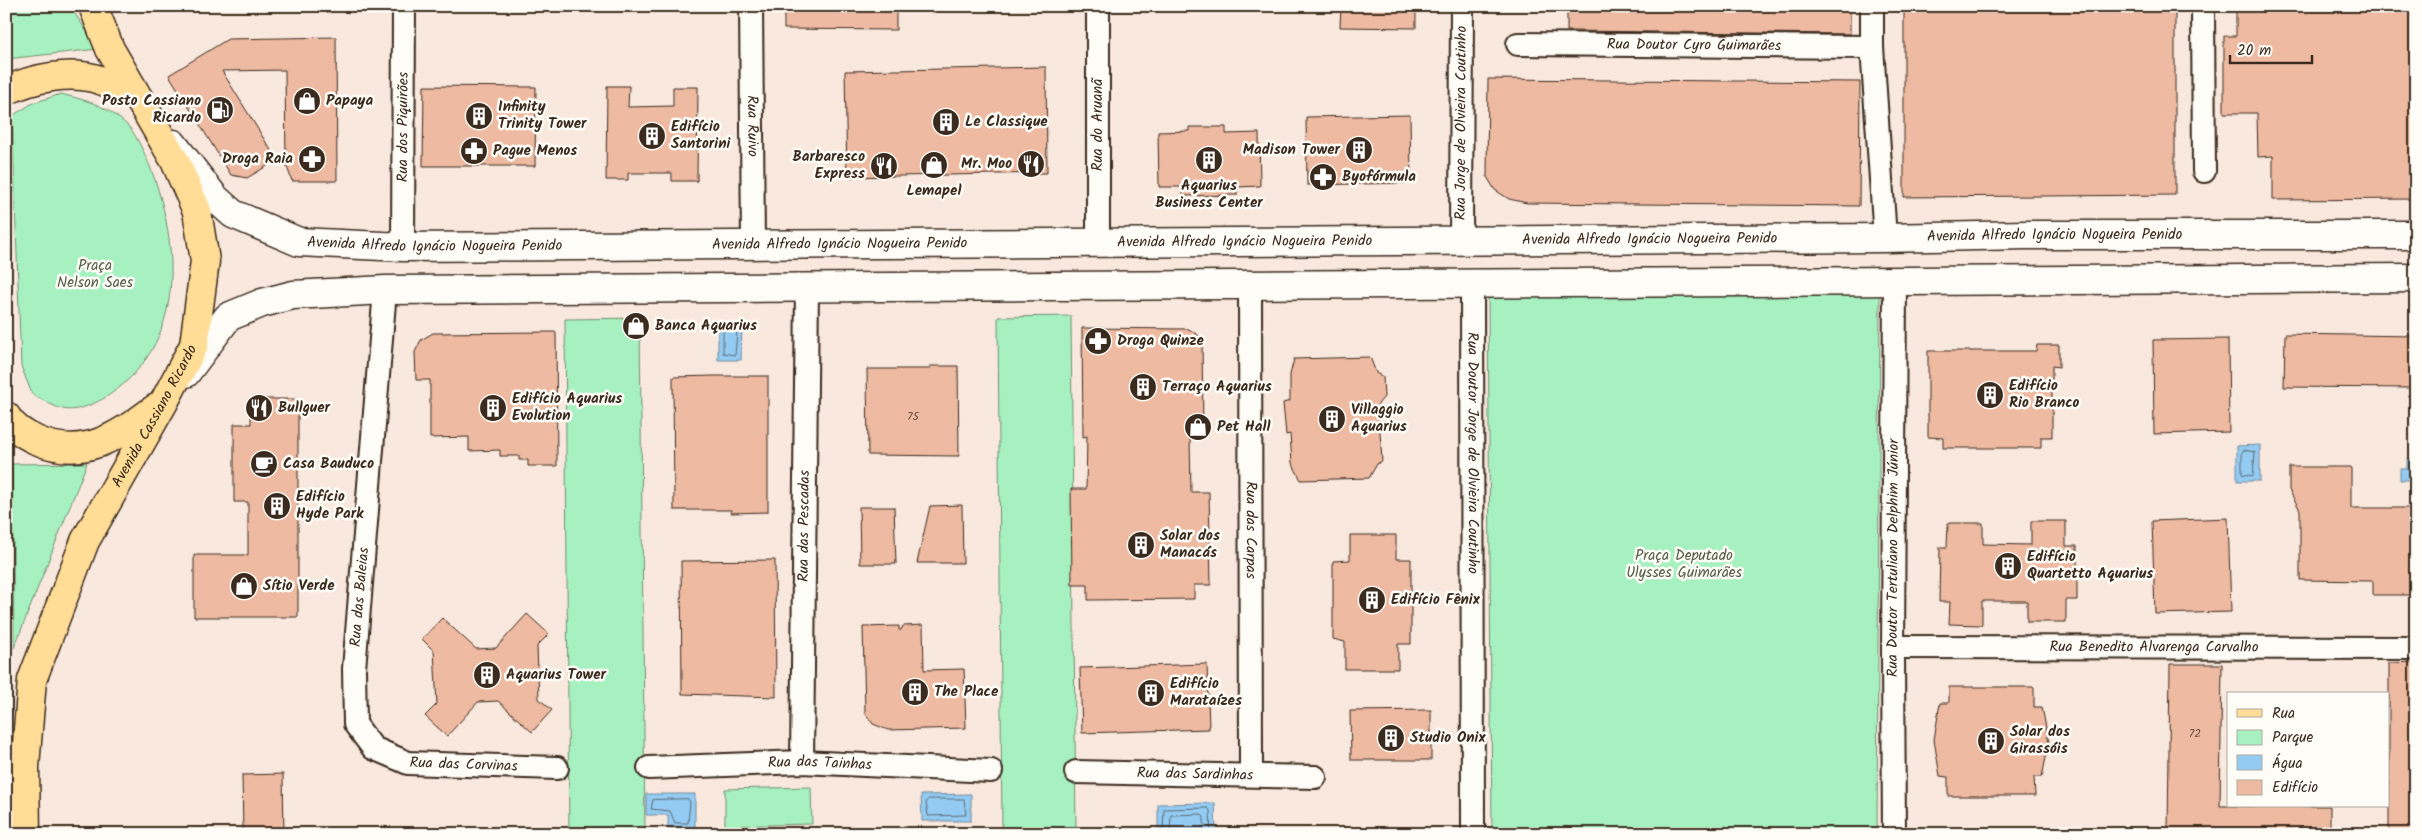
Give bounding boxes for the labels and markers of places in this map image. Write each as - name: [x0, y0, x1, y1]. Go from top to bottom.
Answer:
- shop icon: Papaya: [292, 86, 322, 116]
- place label: Posto Cassiano Ricardo: [102, 89, 201, 130]
- place label: Papaya: [326, 89, 373, 113]
- fuel station icon: Posto Cassiano Ricardo: [205, 95, 235, 125]
- place label: Infinity Trinity Tower: [498, 95, 587, 136]
- building icon: Infinity Trinity Tower: [464, 101, 494, 131]
- building icon: Le Classique: [931, 107, 961, 137]
- place label: Le Classique: [965, 110, 1048, 134]
- place label: Edifício Santorini: [671, 115, 731, 156]
- building icon: Edifício Santorini: [637, 121, 667, 151]
- building icon: Madison Tower: [1344, 135, 1374, 165]
- pharmacy icon: Pague Menos: [459, 136, 489, 166]
- place label: Madison Tower: [1243, 138, 1341, 162]
- place label: Pague Menos: [493, 139, 577, 163]
- pharmacy icon: Droga Raia: [297, 144, 327, 174]
- place label: Barbaresco Express: [792, 145, 865, 186]
- building icon: Aquarius Business Center: [1194, 145, 1224, 175]
- place label: Droga Raia: [222, 147, 293, 171]
- restaurant icon: Mr. Moo: [1016, 149, 1046, 179]
- shop icon: Lemapel: [919, 150, 949, 180]
- restaurant icon: Barbaresco Express: [869, 151, 899, 181]
- place label: Mr. Moo: [961, 152, 1012, 176]
- pharmacy icon: Byofórmula: [1308, 162, 1338, 192]
- place label: Byofórmula: [1342, 165, 1416, 189]
- place label: Aquarius Business Center: [1155, 174, 1263, 215]
- place label: Lemapel: [907, 179, 961, 203]
- shop icon: Banca Aquarius: [621, 311, 651, 341]
- place label: Banca Aquarius: [655, 314, 757, 338]
- pharmacy icon: Droga Quinze: [1083, 326, 1113, 356]
- place label: Droga Quinze: [1117, 329, 1204, 353]
- building icon: Terraço Aquarius: [1128, 372, 1158, 402]
- place label: Edifício Rio Branco: [2009, 374, 2080, 415]
- place label: Terraço Aquarius: [1162, 375, 1272, 399]
- building icon: Edifício Rio Branco: [1975, 380, 2005, 410]
- place label: Edifício Aquarius Evolution: [512, 387, 622, 428]
- restaurant icon: Bullguer: [244, 393, 274, 423]
- building icon: Edifício Aquarius Evolution: [478, 393, 508, 423]
- place label: Bullguer: [278, 396, 330, 420]
- place label: Villaggio Aquarius: [1351, 398, 1407, 439]
- building icon: Villaggio Aquarius: [1317, 404, 1347, 434]
- shop icon: Pet Hall: [1183, 412, 1213, 442]
- place label: Pet Hall: [1217, 415, 1271, 439]
- cafe icon: Casa Bauduco: [249, 449, 279, 479]
- place label: Casa Bauduco: [283, 452, 374, 476]
- place label: Edifício Hyde Park: [296, 485, 364, 526]
- building icon: Edifício Hyde Park: [262, 491, 292, 521]
- place label: Solar dos Manacás: [1160, 524, 1220, 565]
- building icon: Solar dos Manacás: [1126, 530, 1156, 560]
- place label: Edifício Quartetto Aquarius: [2027, 545, 2153, 586]
- building icon: Edifício Quartetto Aquarius: [1993, 551, 2023, 581]
- shop icon: Sítio Verde: [229, 571, 259, 601]
- place label: Sítio Verde: [263, 574, 335, 598]
- building icon: Edifício Fênix: [1357, 585, 1387, 615]
- place label: Edifício Fênix: [1391, 588, 1481, 612]
- building icon: Aquarius Tower: [472, 660, 502, 690]
- place label: Aquarius Tower: [506, 663, 607, 687]
- place label: Edifício Marataízes: [1170, 672, 1242, 713]
- building icon: The Place: [900, 677, 930, 707]
- building icon: Edifício Marataízes: [1136, 678, 1166, 708]
- place label: The Place: [934, 680, 999, 704]
- place label: Solar dos Girassóis: [2010, 720, 2070, 761]
- building icon: Studio Onix: [1376, 723, 1406, 753]
- place label: Studio Onix: [1410, 726, 1486, 750]
- building icon: Solar dos Girassóis: [1976, 726, 2006, 756]

